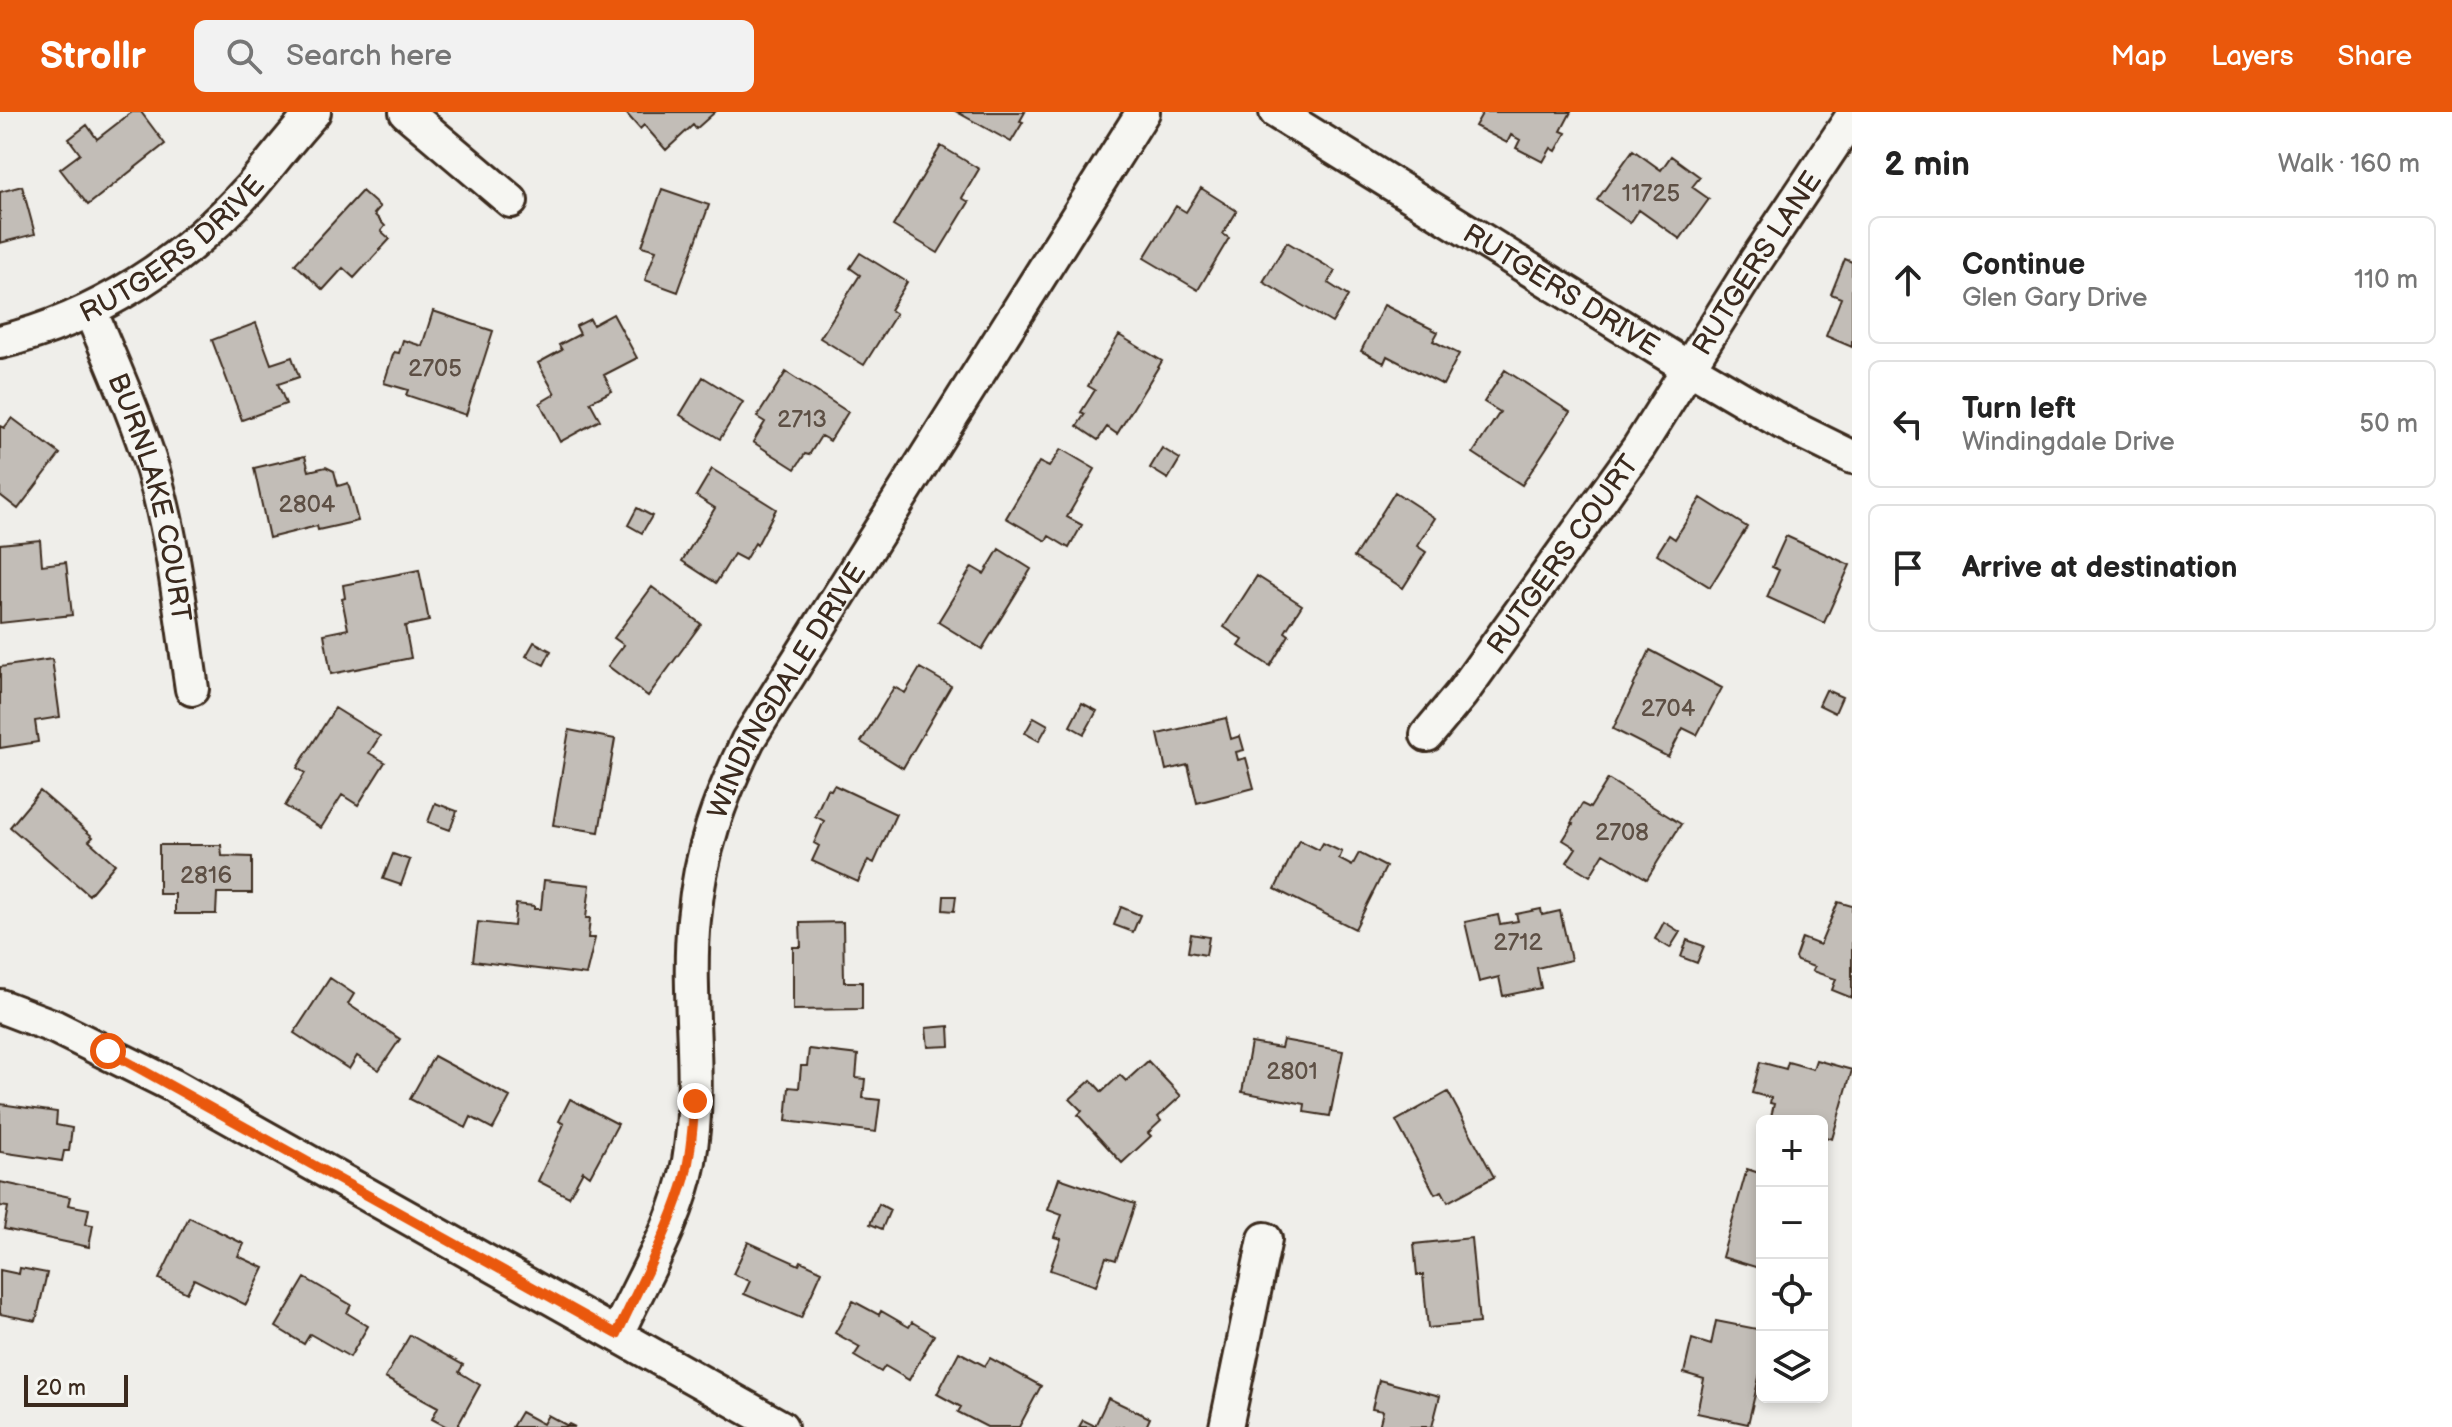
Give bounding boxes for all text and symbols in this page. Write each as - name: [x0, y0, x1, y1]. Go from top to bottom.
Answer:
- search box: [194, 20, 754, 92]
- text: Strollr: [40, 34, 146, 79]
- icon: search: [222, 34, 266, 78]
- text: Search here: [286, 38, 452, 74]
- text: Map: [2111, 40, 2167, 73]
- text: Layers: [2211, 40, 2294, 73]
- text: Share: [2338, 40, 2412, 73]
- text: 2 min: [1884, 144, 1970, 185]
- text: Walk · 160 m: [2278, 149, 2420, 180]
- street label: RUTGERS LANE: [1686, 166, 1829, 361]
- street label: RUTGERS DRIVE: [75, 169, 272, 330]
- house number: 11725: [1622, 179, 1680, 208]
- street label: RUTGERS DRIVE: [1457, 217, 1665, 363]
- text: Continue: [1962, 247, 2085, 283]
- icon: ahead: [1886, 258, 1930, 302]
- text: 110 m: [2354, 265, 2418, 296]
- text: Glen Gary Drive: [1962, 283, 2147, 314]
- house number: 2705: [408, 354, 462, 383]
- street label: BURNLAKE COURT: [100, 369, 197, 624]
- text: Turn left: [1962, 391, 2076, 427]
- icon: left: [1886, 402, 1930, 446]
- house number: 2713: [777, 405, 827, 434]
- text: 50 m: [2359, 409, 2418, 440]
- text: Windingdale Drive: [1962, 427, 2175, 458]
- street label: RUTGERS COURT: [1480, 448, 1646, 661]
- house number: 2804: [279, 490, 336, 519]
- icon: arrive: [1886, 546, 1930, 590]
- text: Arrive at destination: [1962, 550, 2238, 586]
- street label: WINDINGDALE DRIVE: [701, 557, 873, 823]
- house number: 2704: [1641, 694, 1696, 723]
- house number: 2708: [1595, 818, 1649, 847]
- house number: 2816: [180, 861, 232, 890]
- house number: 2712: [1493, 928, 1543, 957]
- route start: [90, 1033, 126, 1069]
- house number: 2801: [1266, 1057, 1318, 1086]
- route end: [677, 1083, 713, 1119]
- map controls: [1756, 1115, 1828, 1403]
- button: +: [1756, 1115, 1828, 1187]
- button: −: [1756, 1187, 1828, 1259]
- button: locate: [1756, 1259, 1828, 1331]
- button: layers: [1756, 1331, 1828, 1403]
- scale bar: [24, 1371, 128, 1407]
- text: 20 m: [36, 1375, 86, 1402]

